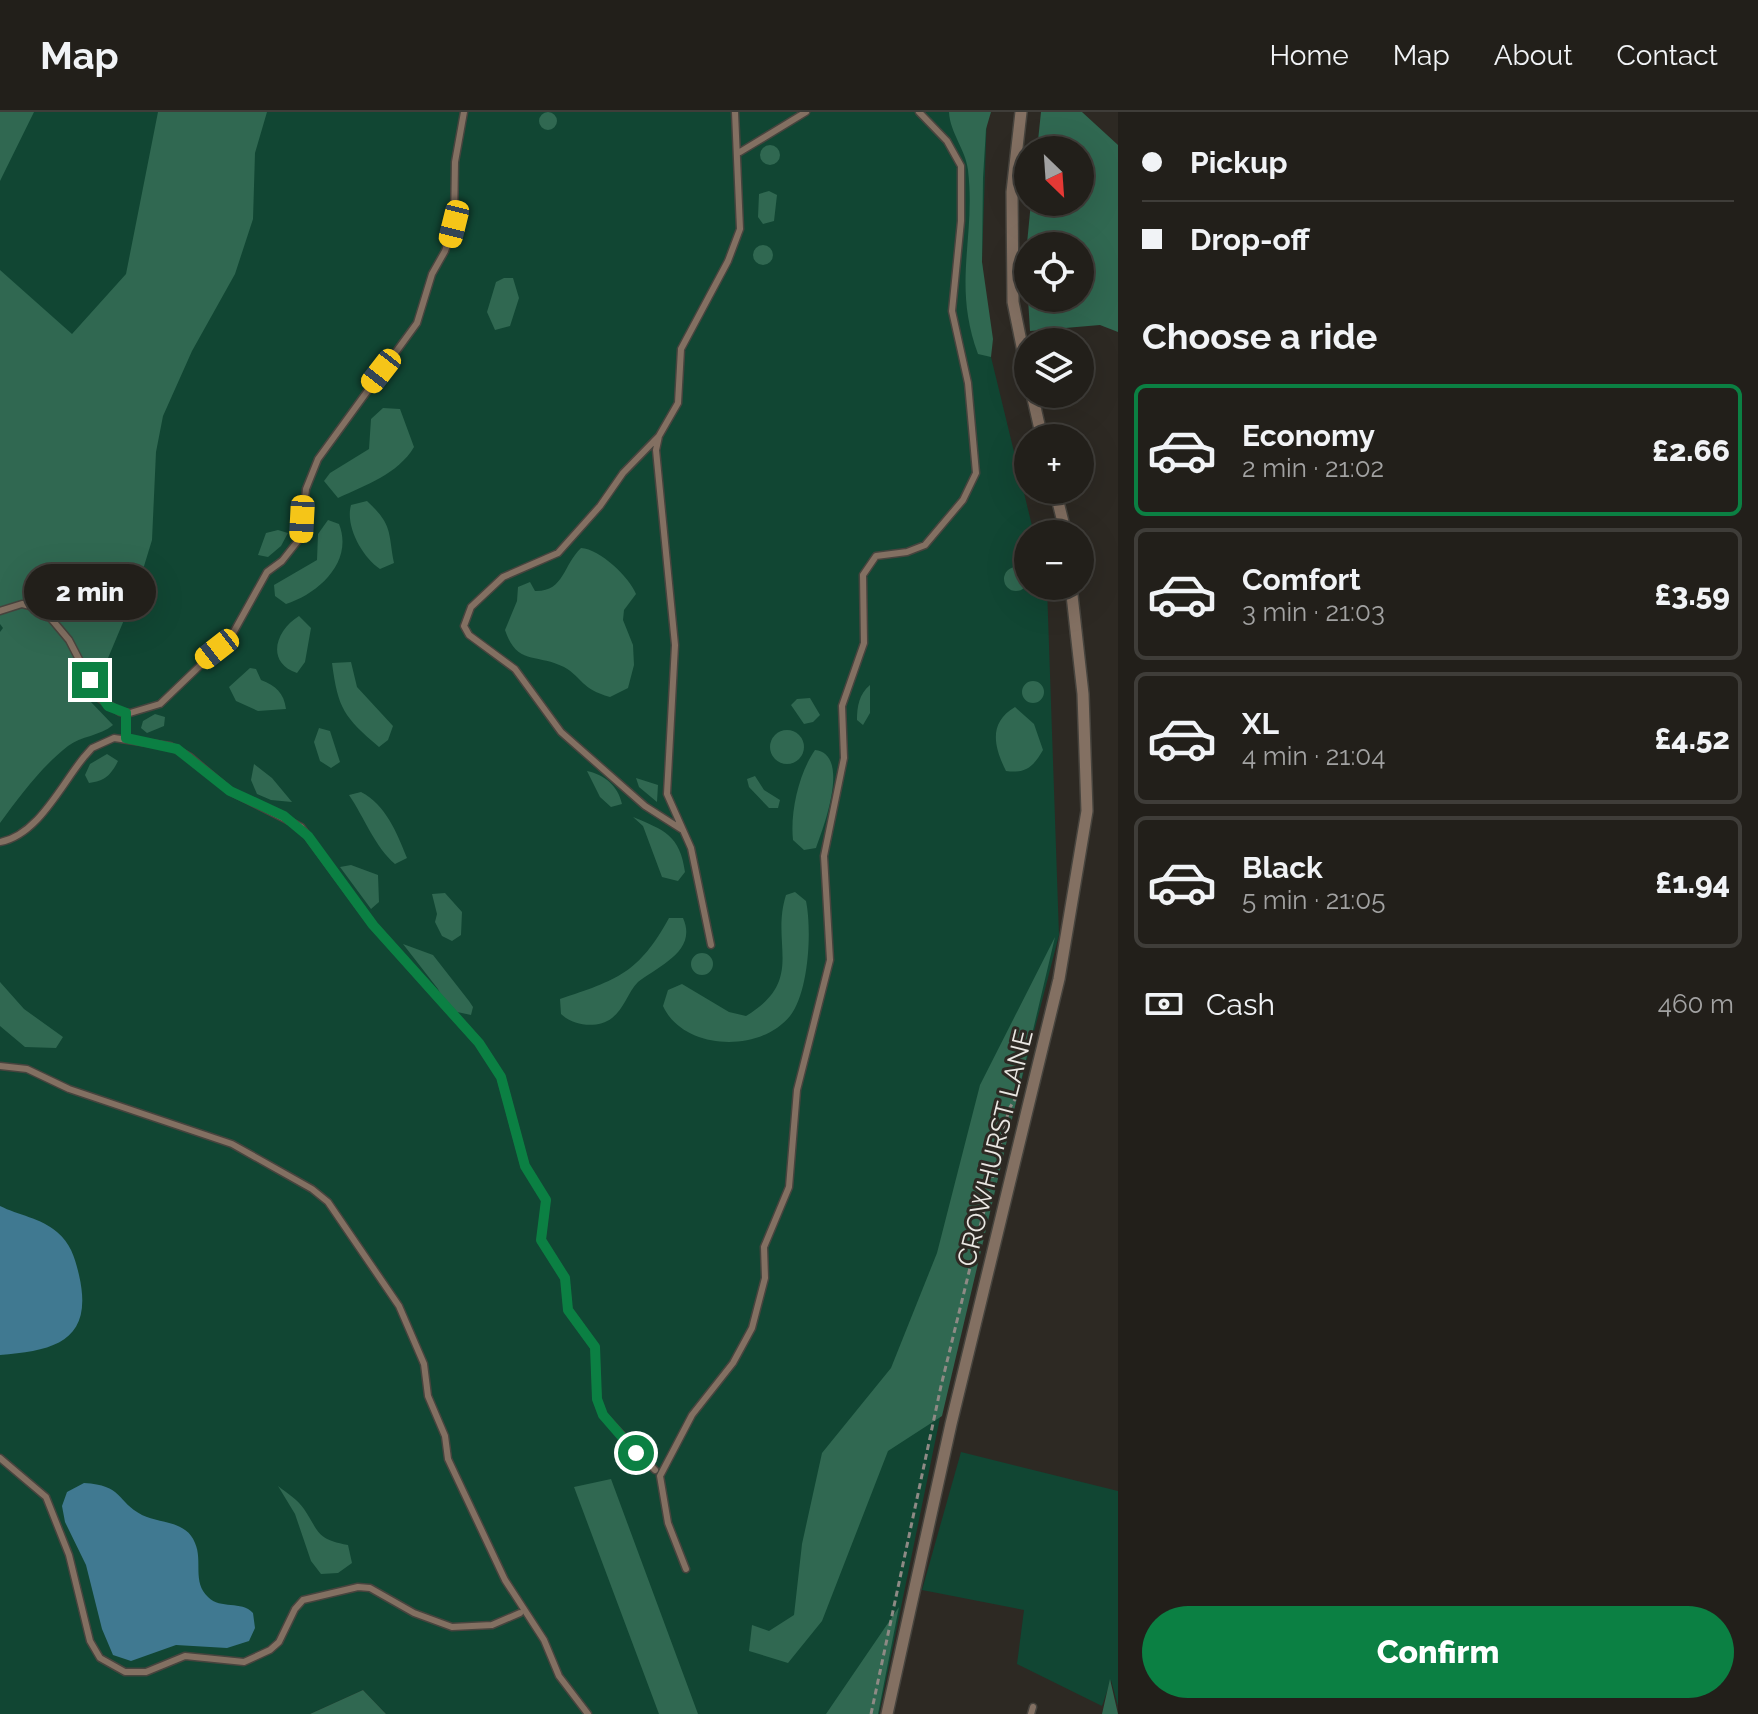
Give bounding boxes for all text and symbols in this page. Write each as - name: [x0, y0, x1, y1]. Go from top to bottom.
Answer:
- text: Map: [40, 33, 119, 78]
- text: Home: [1269, 39, 1349, 72]
- text: Map: [1393, 39, 1450, 72]
- text: About: [1494, 39, 1573, 72]
- text: Contact: [1617, 39, 1718, 72]
- north arrow: [1014, 136, 1094, 216]
- map controls: [1014, 136, 1094, 600]
- text: Pickup: [1190, 145, 1288, 180]
- car: [437, 198, 471, 250]
- text: Drop-off: [1190, 222, 1310, 257]
- button: locate: [1014, 232, 1094, 312]
- text: Choose a ride: [1142, 315, 1377, 357]
- button: layers: [1014, 328, 1094, 408]
- car: [357, 345, 405, 397]
- icon: car: [1146, 414, 1218, 486]
- text: Economy: [1242, 418, 1375, 453]
- button: +: [1014, 424, 1094, 504]
- text: £2.66: [1652, 433, 1730, 468]
- text: 2 min · 21:02: [1242, 453, 1384, 483]
- car: [289, 494, 315, 544]
- button: −: [1014, 520, 1094, 600]
- icon: car: [1146, 558, 1218, 630]
- text: Comfort: [1242, 562, 1361, 597]
- callout: 2 min: [24, 564, 156, 620]
- text: 2 min: [56, 577, 124, 607]
- text: £3.59: [1654, 577, 1730, 612]
- text: 3 min · 21:03: [1242, 597, 1385, 627]
- car: [191, 625, 243, 673]
- route end: [72, 662, 108, 698]
- icon: car: [1146, 702, 1218, 774]
- text: XL: [1242, 706, 1279, 741]
- text: £4.52: [1654, 721, 1730, 756]
- text: 4 min · 21:04: [1242, 741, 1385, 771]
- icon: car: [1146, 846, 1218, 918]
- text: Black: [1242, 850, 1323, 885]
- text: £1.94: [1655, 865, 1730, 900]
- text: 5 min · 21:05: [1242, 885, 1385, 915]
- icon: cash: [1142, 982, 1186, 1026]
- text: Cash: [1206, 987, 1275, 1022]
- text: 460 m: [1658, 989, 1734, 1019]
- street label: CROWHURST LANE: [951, 1027, 1039, 1269]
- route start: [618, 1435, 654, 1471]
- button: Confirm: [1142, 1606, 1734, 1698]

